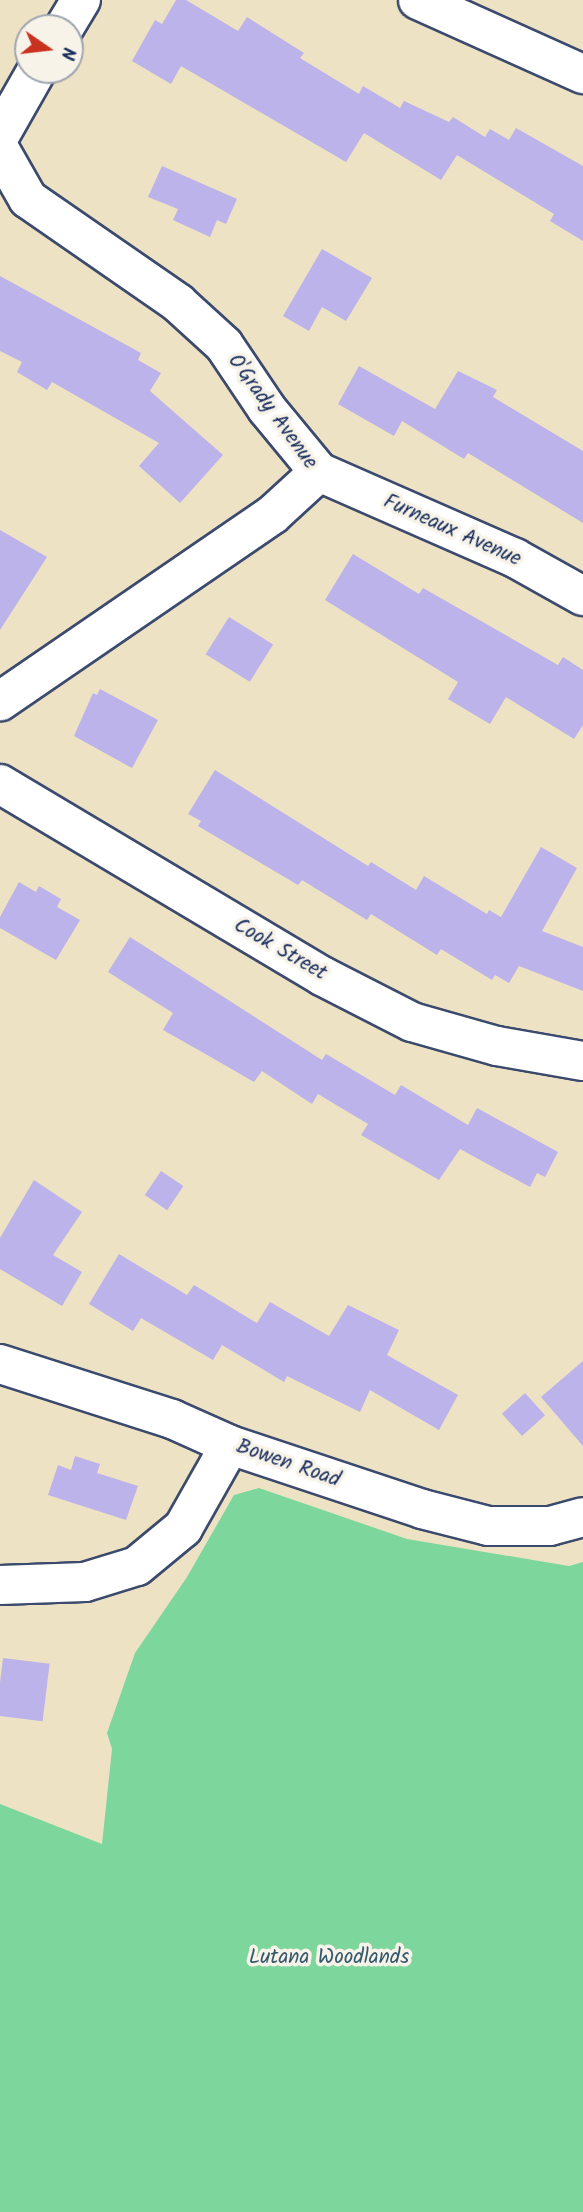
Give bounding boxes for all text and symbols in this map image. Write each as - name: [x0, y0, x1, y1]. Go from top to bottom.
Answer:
- north arrow: [14, 14, 84, 84]
- text: N: [51, 44, 83, 63]
- street label: O'Grady Avenue: [222, 350, 322, 474]
- street label: Furneaux Avenue: [379, 489, 525, 573]
- street label: Cook Street: [229, 913, 331, 987]
- street label: Bowen Road: [233, 1434, 343, 1494]
- park label: Lutana Woodlands: [249, 1945, 409, 1971]

